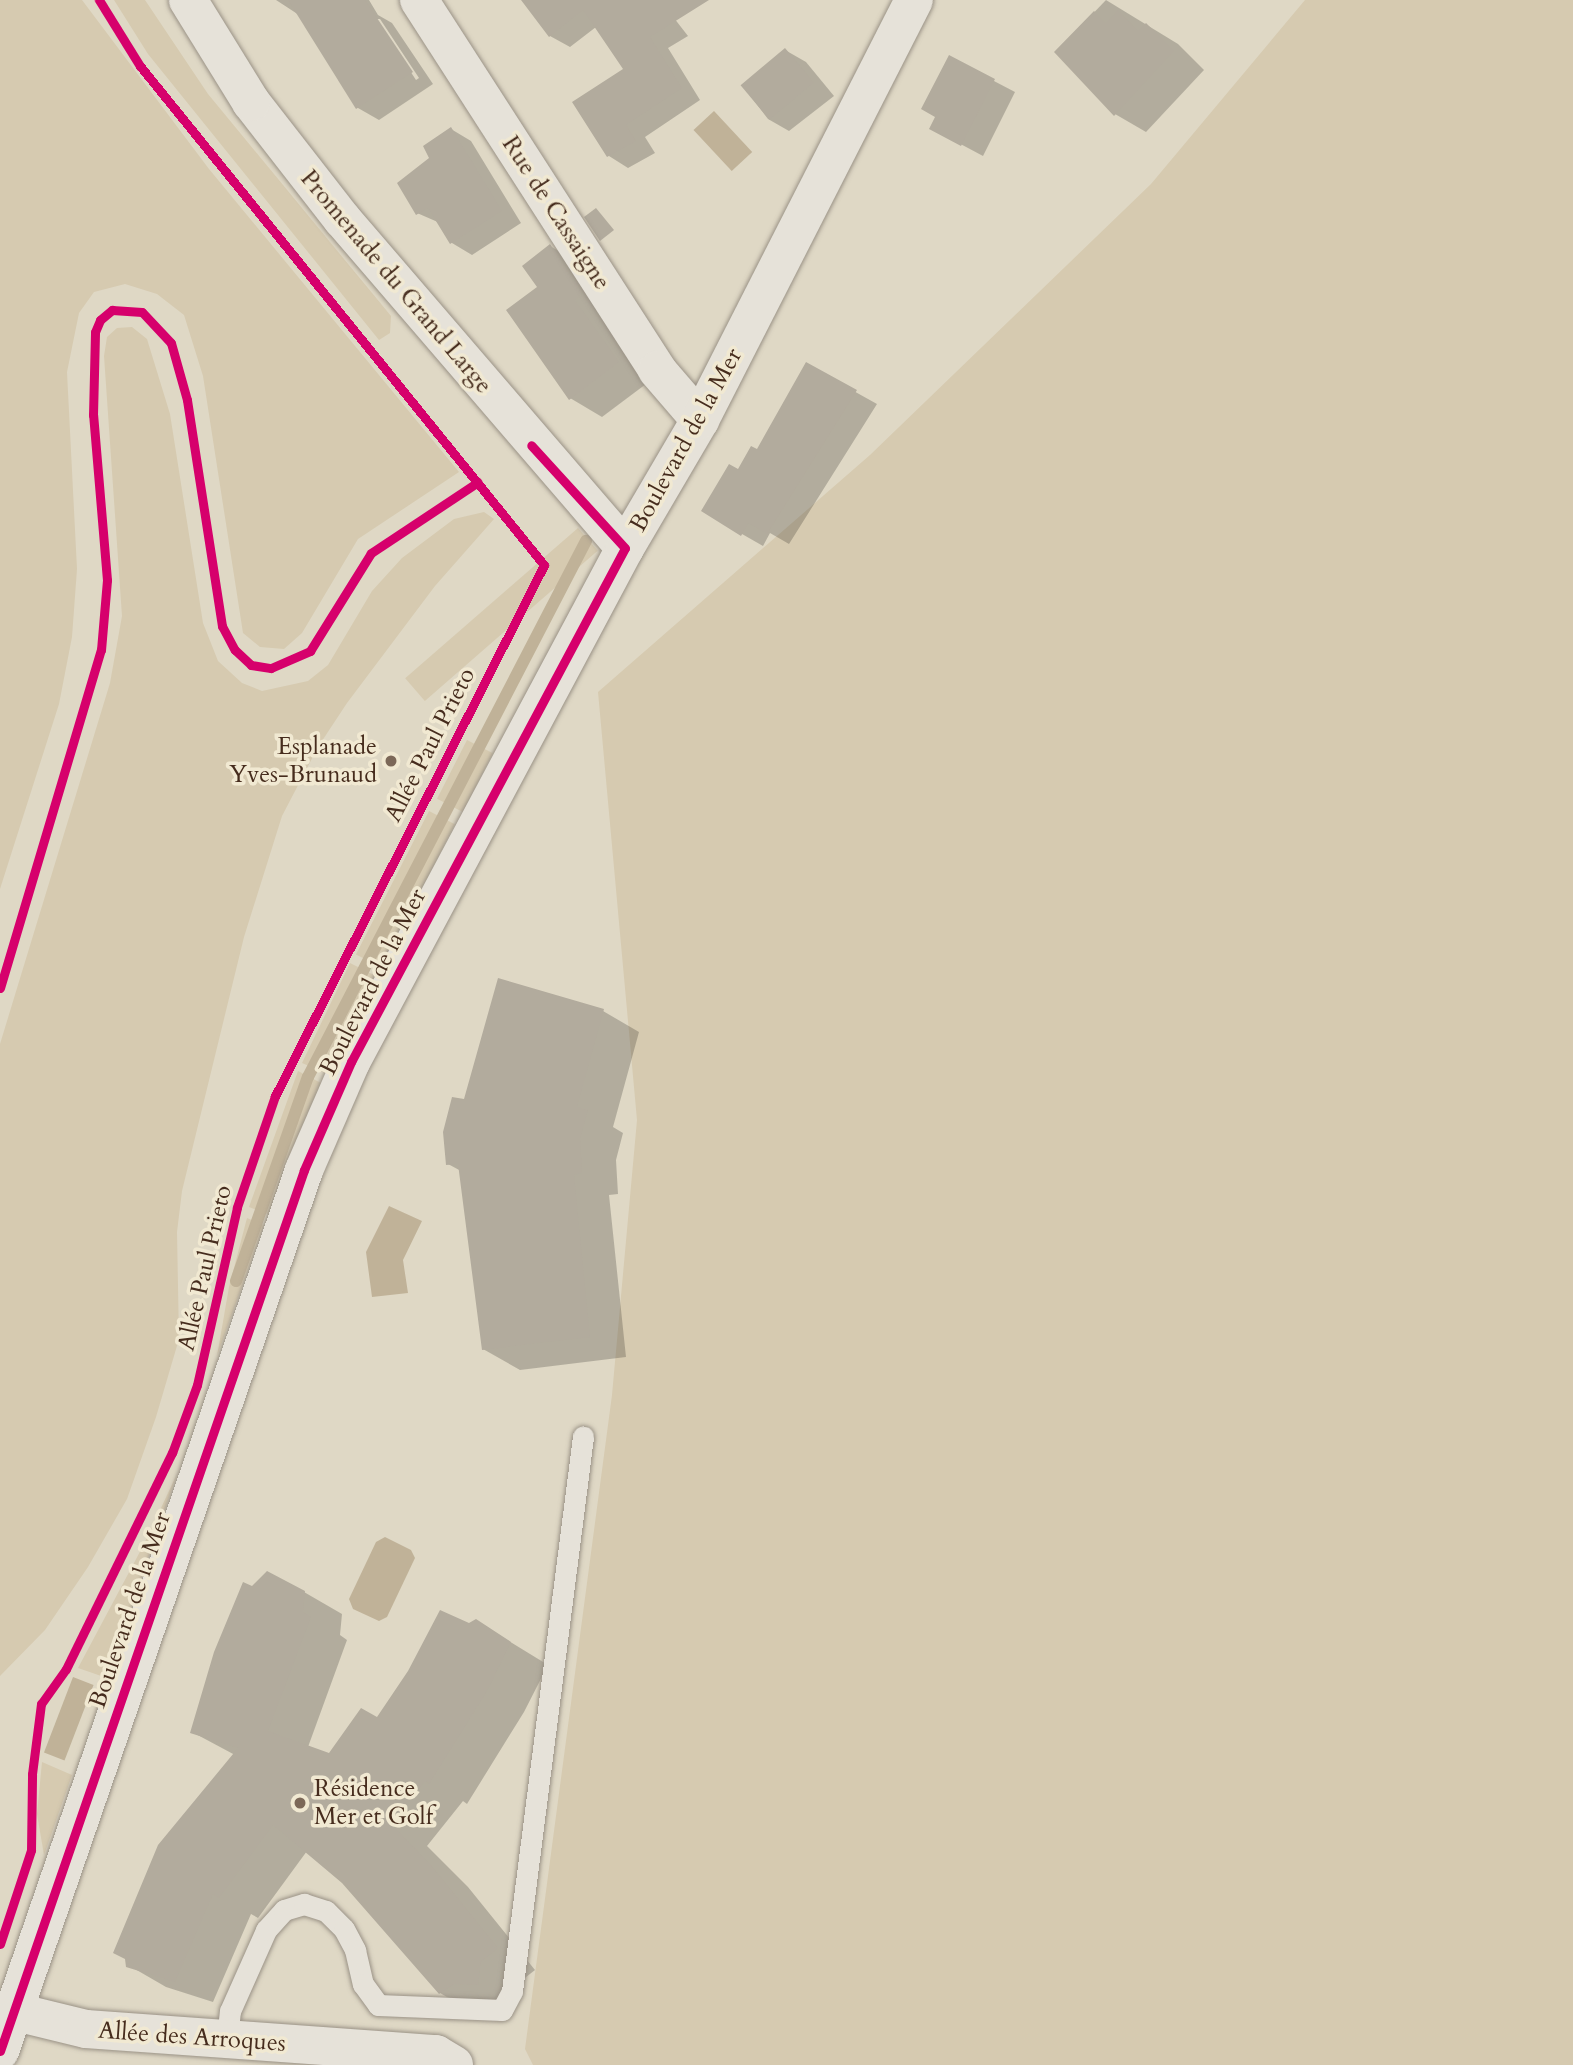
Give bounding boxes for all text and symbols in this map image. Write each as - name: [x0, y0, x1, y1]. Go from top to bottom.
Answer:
- street label: Rue de Cassaigne: [496, 131, 616, 295]
- street label: Promenade du Grand Large: [294, 164, 498, 400]
- street label: Boulevard de la Mer: [624, 343, 748, 537]
- street label: Allée Paul Prieto: [379, 663, 481, 827]
- place label: Esplanade Yves-Brunaud: [229, 733, 377, 789]
- marker: Esplanade Yves-Brunaud: [383, 753, 399, 769]
- street label: Boulevard de la Mer: [314, 884, 432, 1080]
- street label: Allée Paul Prieto: [172, 1182, 238, 1354]
- street label: Boulevard de la Mer: [83, 1508, 177, 1712]
- place label: Résidence Mer et Golf: [314, 1775, 433, 1831]
- marker: Résidence Mer et Golf: [292, 1795, 308, 1811]
- street label: Allée des Arroques: [97, 2016, 287, 2058]

